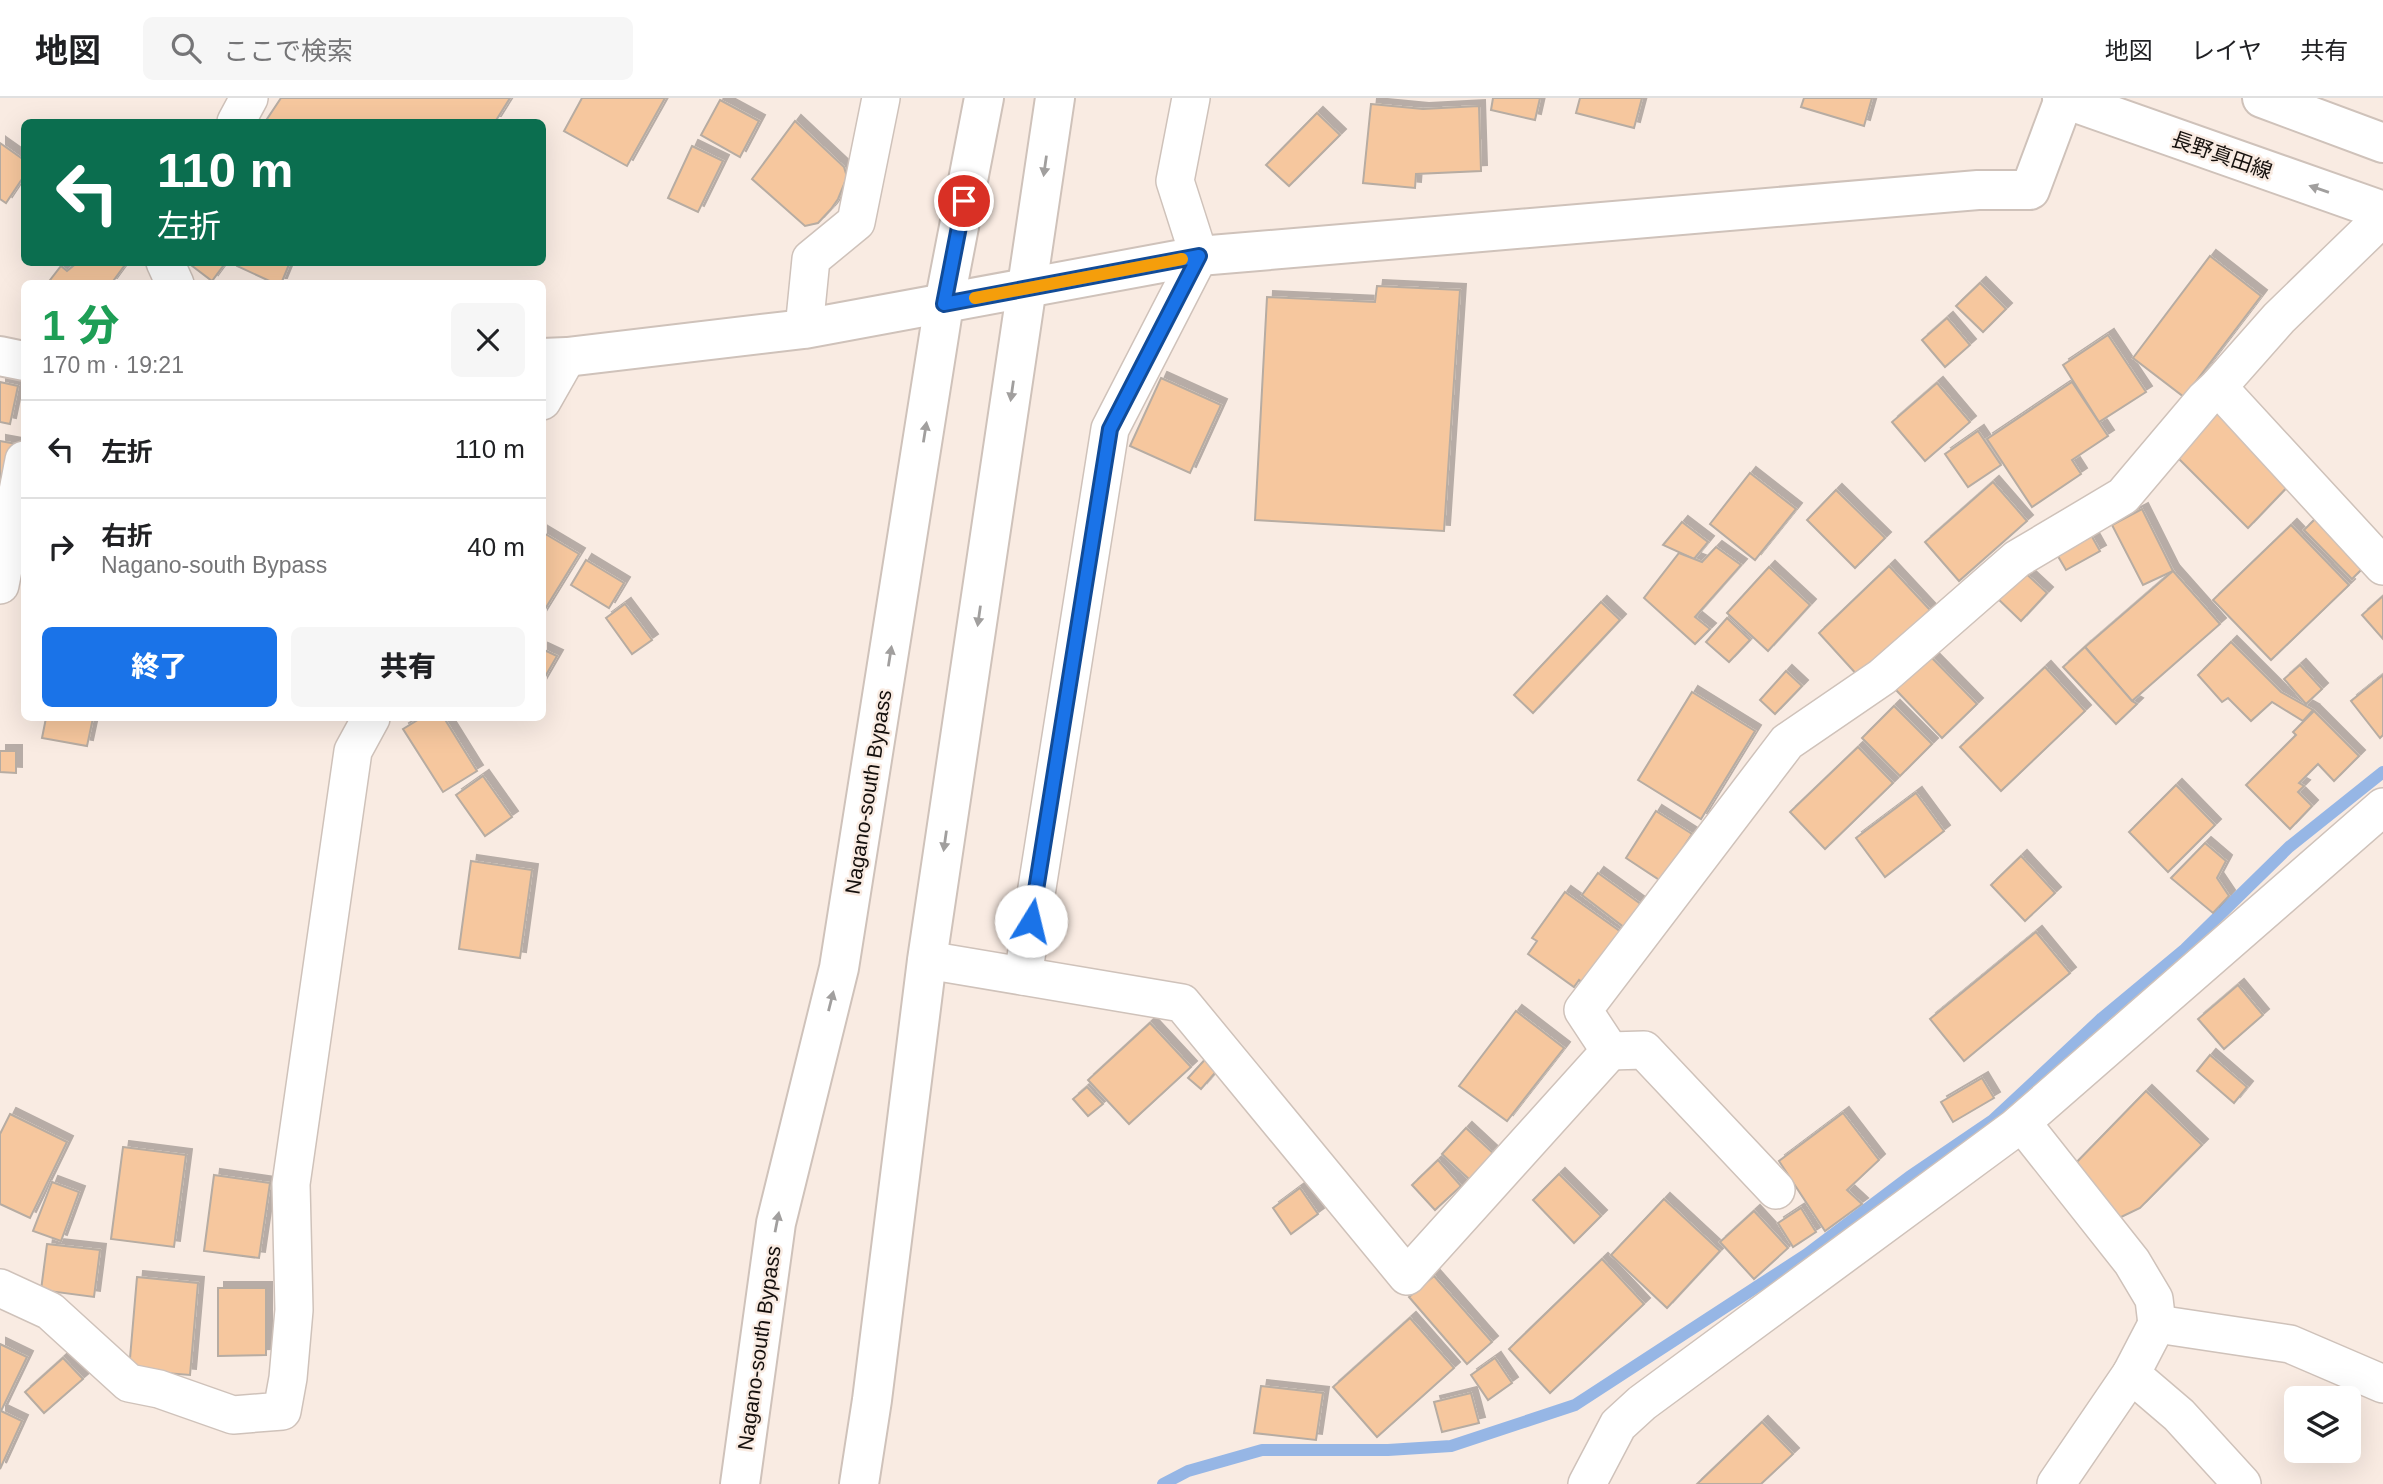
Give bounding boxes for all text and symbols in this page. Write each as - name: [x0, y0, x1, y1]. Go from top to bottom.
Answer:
- search box: [143, 17, 633, 80]
- icon: search: [167, 29, 205, 67]
- text: 地図: [35, 32, 101, 69]
- text: ここで検索: [223, 36, 353, 66]
- text: 地図: [2105, 37, 2153, 64]
- text: レイヤ: [2191, 37, 2262, 64]
- text: 共有: [2300, 37, 2348, 64]
- street label: 長野真田線: [2169, 127, 2275, 183]
- text: 110 m: [157, 143, 293, 197]
- icon: left: [42, 147, 133, 238]
- one-way arrow: [1040, 155, 1051, 177]
- pin: [934, 171, 994, 231]
- icon: arrive: [945, 182, 983, 220]
- one-way arrow: [2308, 183, 2329, 194]
- text: 左折: [157, 208, 221, 244]
- text: 1 分: [42, 302, 119, 349]
- button: close: [451, 303, 525, 377]
- text: 170 m · 19:21: [42, 352, 184, 378]
- one-way arrow: [1006, 380, 1017, 402]
- one-way arrow: [919, 421, 930, 443]
- icon: left: [42, 430, 80, 468]
- text: 110 m: [455, 434, 525, 464]
- text: 左折: [101, 437, 153, 467]
- text: 右折: [101, 521, 153, 551]
- icon: right: [42, 528, 80, 566]
- text: 40 m: [467, 532, 525, 562]
- text: Nagano-south Bypass: [101, 552, 327, 578]
- one-way arrow: [973, 605, 984, 627]
- button: 終了: [42, 627, 277, 707]
- button: 共有: [291, 627, 525, 707]
- one-way arrow: [885, 645, 896, 667]
- street label: Nagano-south Bypass: [840, 688, 896, 896]
- one-way arrow: [939, 830, 950, 852]
- position arrow: [994, 884, 1068, 958]
- one-way arrow: [826, 990, 837, 1012]
- one-way arrow: [772, 1211, 783, 1233]
- street label: Nagano-south Bypass: [733, 1244, 785, 1452]
- map controls: [2284, 1386, 2361, 1463]
- button: layers: [2284, 1386, 2361, 1463]

